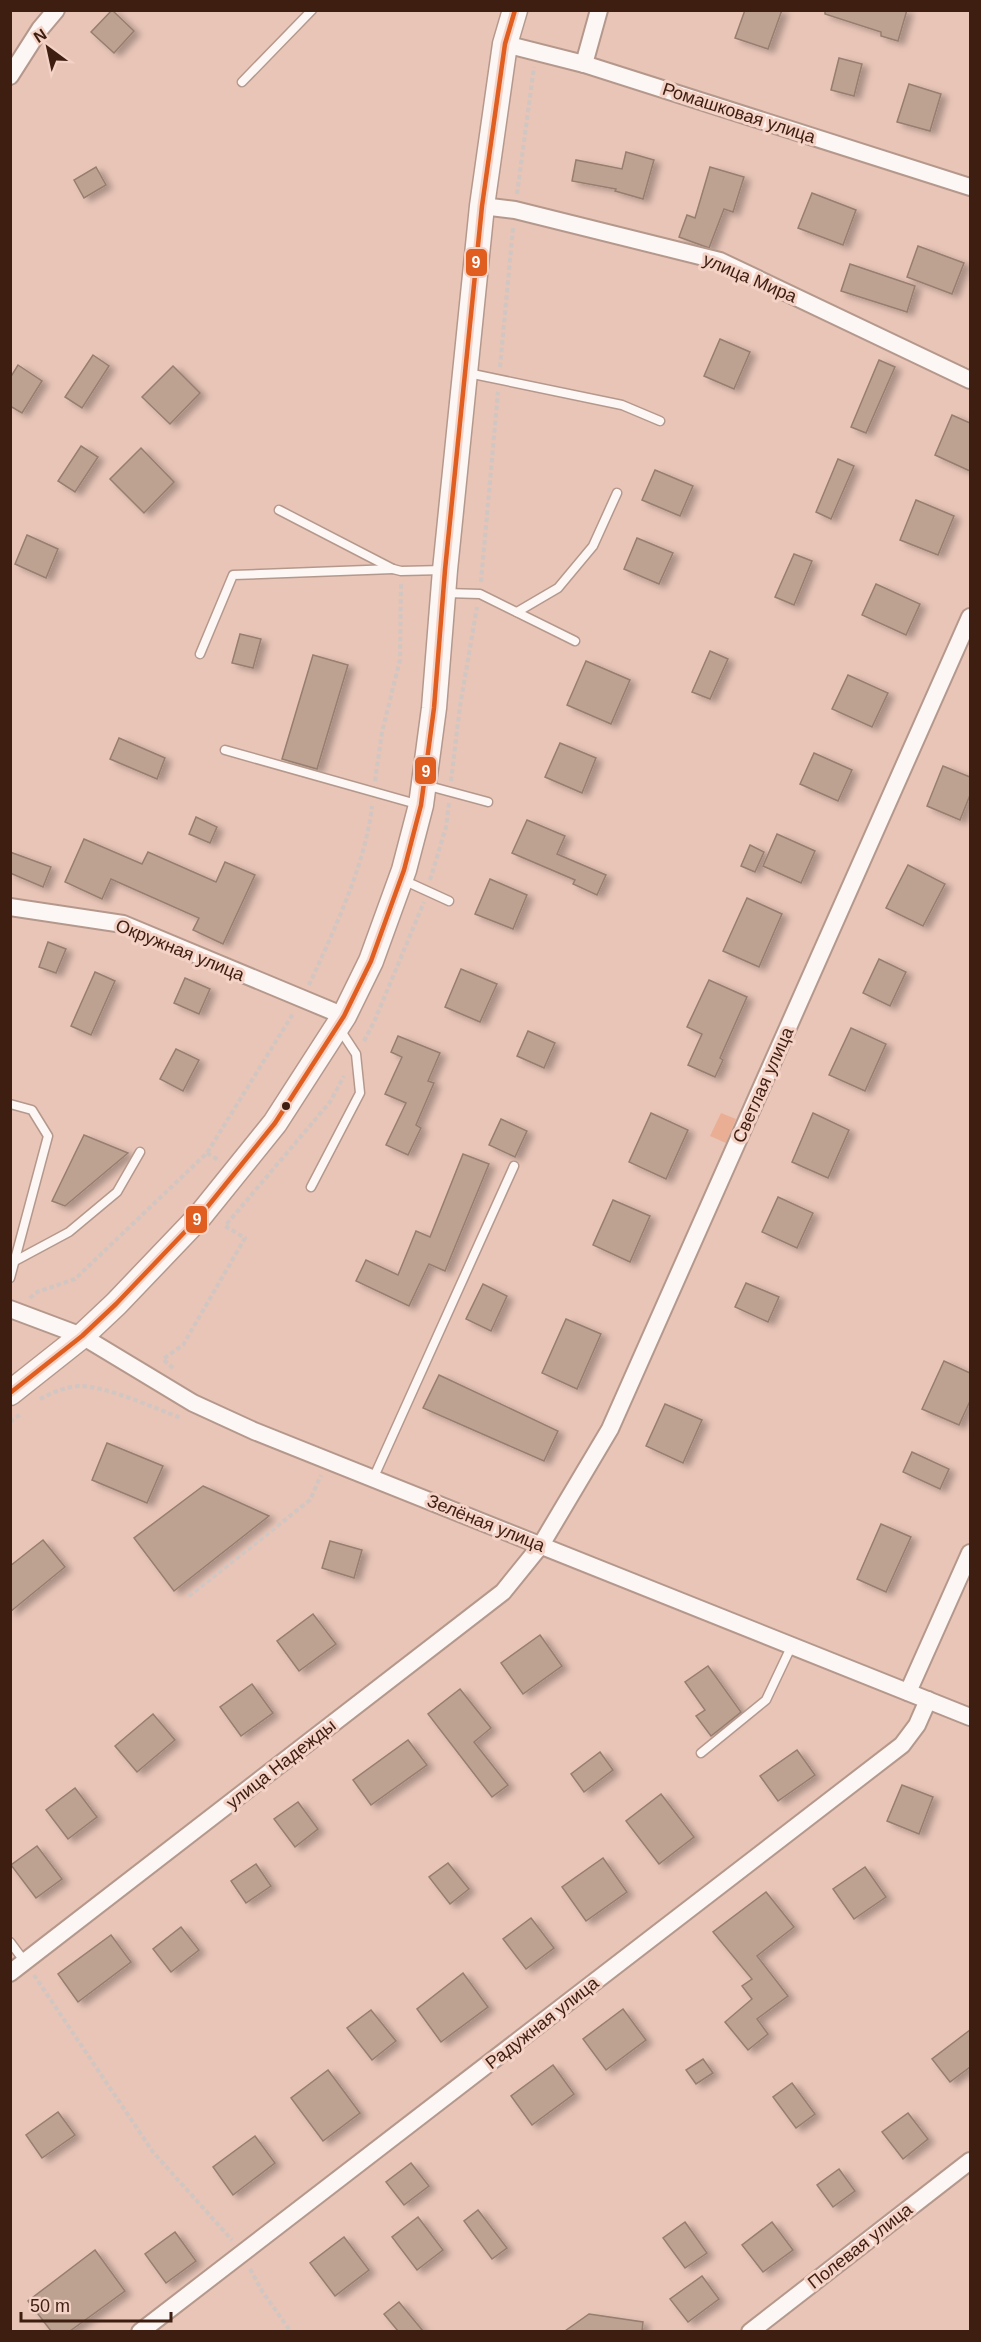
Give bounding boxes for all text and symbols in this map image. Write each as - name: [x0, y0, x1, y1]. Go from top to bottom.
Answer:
- north arrow: [18, 18, 78, 78]
- text: N: [31, 26, 50, 46]
- street label: Ромашковая улица: [660, 79, 819, 147]
- line badge: 9: [465, 248, 488, 277]
- street label: улица Мира: [700, 249, 801, 307]
- text: 9: [472, 254, 481, 271]
- line badge: 9: [414, 756, 437, 785]
- text: 9: [422, 763, 431, 780]
- street label: Окружная улица: [113, 915, 248, 985]
- street label: Светлая улица: [729, 1023, 798, 1146]
- unlabelled marker: [280, 1100, 292, 1112]
- line badge: 9: [185, 1205, 208, 1234]
- text: 9: [193, 1211, 202, 1228]
- street label: Зелёная улица: [424, 1490, 549, 1556]
- street label: улица Надежды: [222, 1715, 340, 1813]
- street label: Радужная улица: [482, 1972, 603, 2073]
- street label: Полевая улица: [804, 2199, 917, 2293]
- scale bar: [21, 2285, 171, 2323]
- text: 50 m: [30, 2296, 70, 2316]

